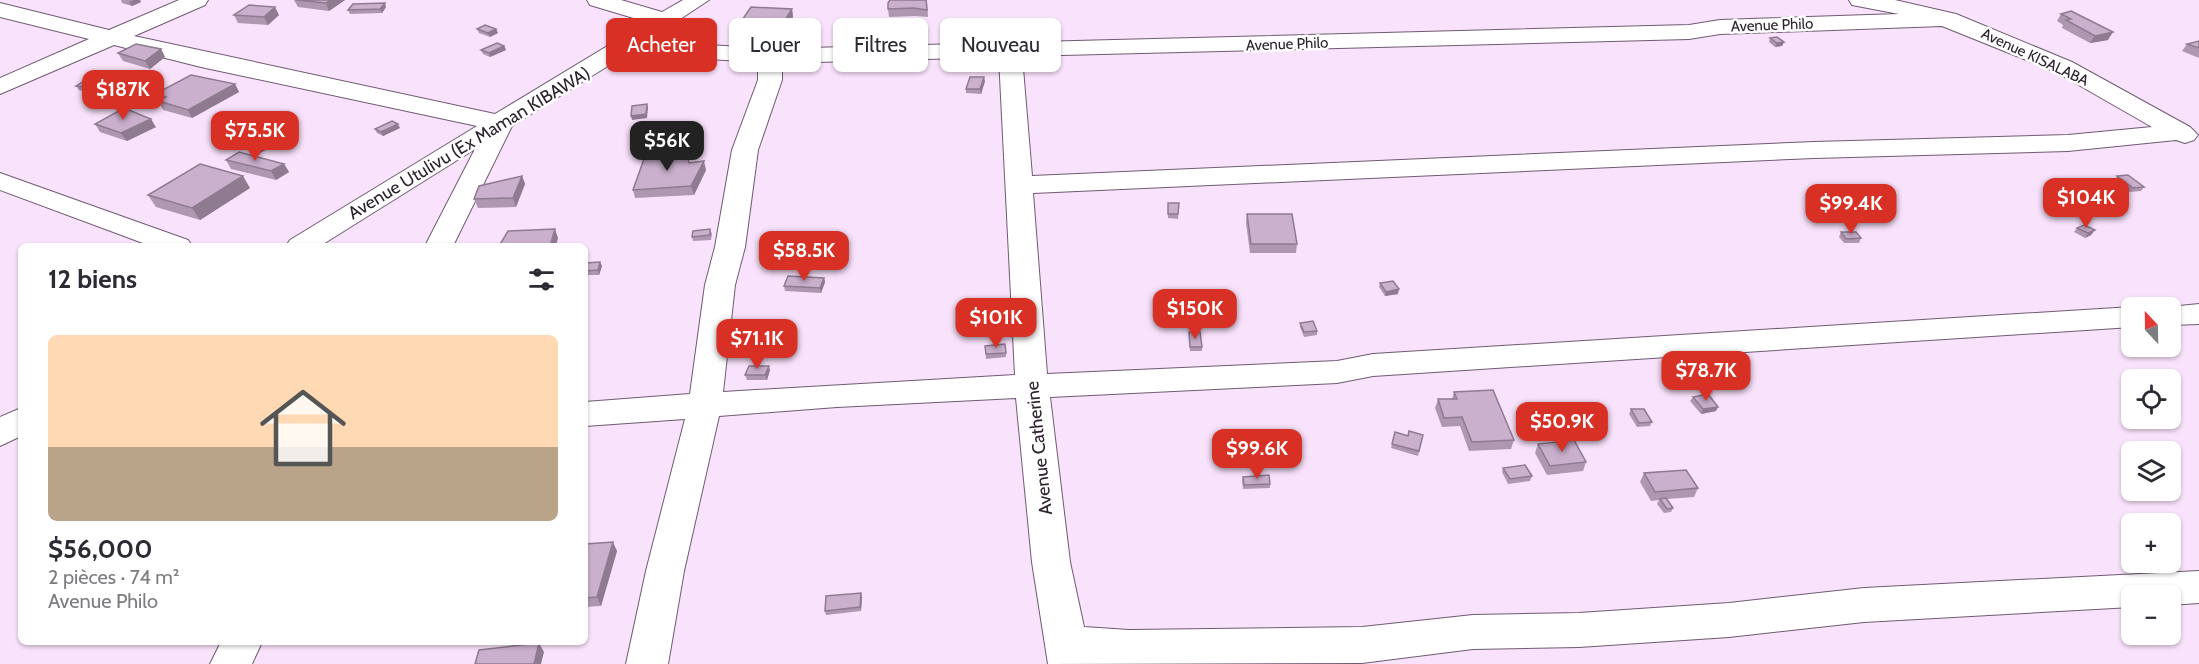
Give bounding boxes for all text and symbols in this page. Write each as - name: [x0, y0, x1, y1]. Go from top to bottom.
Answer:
- street label: Avenue Philo: [1730, 15, 1814, 35]
- chip: Acheter: [606, 18, 717, 72]
- chip: Louer: [729, 18, 821, 72]
- chip: Filtres: [833, 18, 928, 72]
- chip: Nouveau: [940, 18, 1061, 72]
- street label: Avenue KISALABA: [1979, 24, 2092, 90]
- street label: Avenue Philo: [1245, 34, 1329, 54]
- street label: Avenue Utulivu (Ex Maman KIBAWA): [344, 62, 594, 224]
- pin: $187K: [81, 70, 165, 121]
- text: $187K: [96, 77, 150, 101]
- pin: $75.5K: [206, 111, 304, 162]
- text: $75.5K: [225, 118, 285, 142]
- pin: $56K: [631, 121, 703, 172]
- text: $56K: [644, 128, 690, 152]
- pin: $104K: [2044, 178, 2128, 229]
- pin: $99.4K: [1802, 184, 1900, 235]
- text: $104K: [2057, 185, 2115, 209]
- text: $99.4K: [1819, 191, 1883, 215]
- pin: $58.5K: [755, 231, 853, 282]
- text: $58.5K: [773, 238, 835, 262]
- text: 12 biens: [48, 263, 137, 295]
- icon: filters: [525, 263, 558, 296]
- pin: $150K: [1153, 289, 1237, 340]
- text: $150K: [1167, 296, 1223, 320]
- north arrow: [2121, 297, 2181, 357]
- map controls: [2121, 297, 2181, 645]
- pin: $101K: [954, 298, 1038, 349]
- text: $101K: [969, 305, 1023, 329]
- pin: $71.1K: [708, 319, 806, 370]
- text: $71.1K: [730, 326, 784, 350]
- pin: $78.7K: [1657, 351, 1755, 402]
- text: $78.7K: [1675, 358, 1737, 382]
- button: locate: [2121, 369, 2181, 429]
- icon: home: [249, 374, 357, 482]
- street label: Avenue Catherine: [1021, 380, 1057, 516]
- pin: $50.9K: [1513, 402, 1611, 453]
- text: $50.9K: [1530, 409, 1594, 433]
- pin: $99.6K: [1208, 429, 1306, 480]
- text: $99.6K: [1226, 436, 1288, 460]
- button: layers: [2121, 441, 2181, 501]
- button: +: [2121, 513, 2181, 573]
- text: $56,000: [48, 533, 153, 565]
- text: 2 pièces · 74 m²: [48, 565, 179, 589]
- button: −: [2121, 585, 2181, 645]
- text: Avenue Philo: [48, 589, 158, 613]

